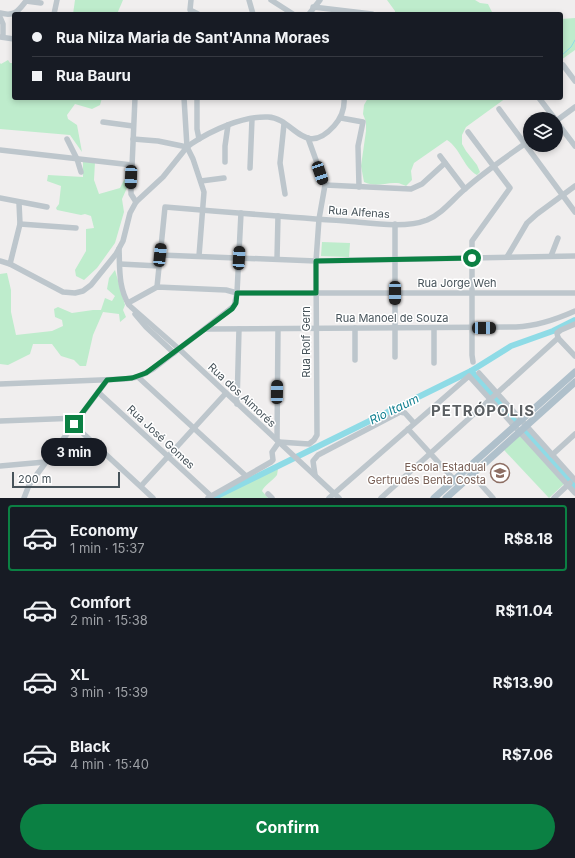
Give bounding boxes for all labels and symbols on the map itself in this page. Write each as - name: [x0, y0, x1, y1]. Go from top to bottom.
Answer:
- car: [310, 160, 330, 186]
- car: [125, 165, 137, 189]
- street label: Rua Alfenas: [328, 203, 390, 221]
- car: [153, 242, 167, 268]
- car: [232, 246, 246, 270]
- route start: [463, 249, 481, 267]
- street label: Rua Jorge Weh: [417, 276, 497, 290]
- car: [389, 281, 401, 305]
- street label: Rua Rolf Gern: [299, 306, 313, 378]
- street label: Rua Manoel de Souza: [336, 311, 448, 325]
- car: [472, 322, 496, 334]
- street label: Rua dos Aimorés: [205, 360, 279, 430]
- car: [271, 380, 283, 404]
- water label: Rio Itaum: [367, 390, 422, 427]
- district label: PETRÓPOLIS: [431, 401, 535, 420]
- street label: Rua José Gomes: [124, 402, 198, 472]
- route end: [65, 415, 83, 433]
- callout: 3 min: [41, 438, 107, 466]
- place label: Escola Estadual Gertrudes Benta Costa: [367, 460, 486, 487]
- school or university icon: Escola Estadual Gertrudes Benta Costa: [489, 462, 511, 484]
- scale bar: [12, 470, 120, 489]

